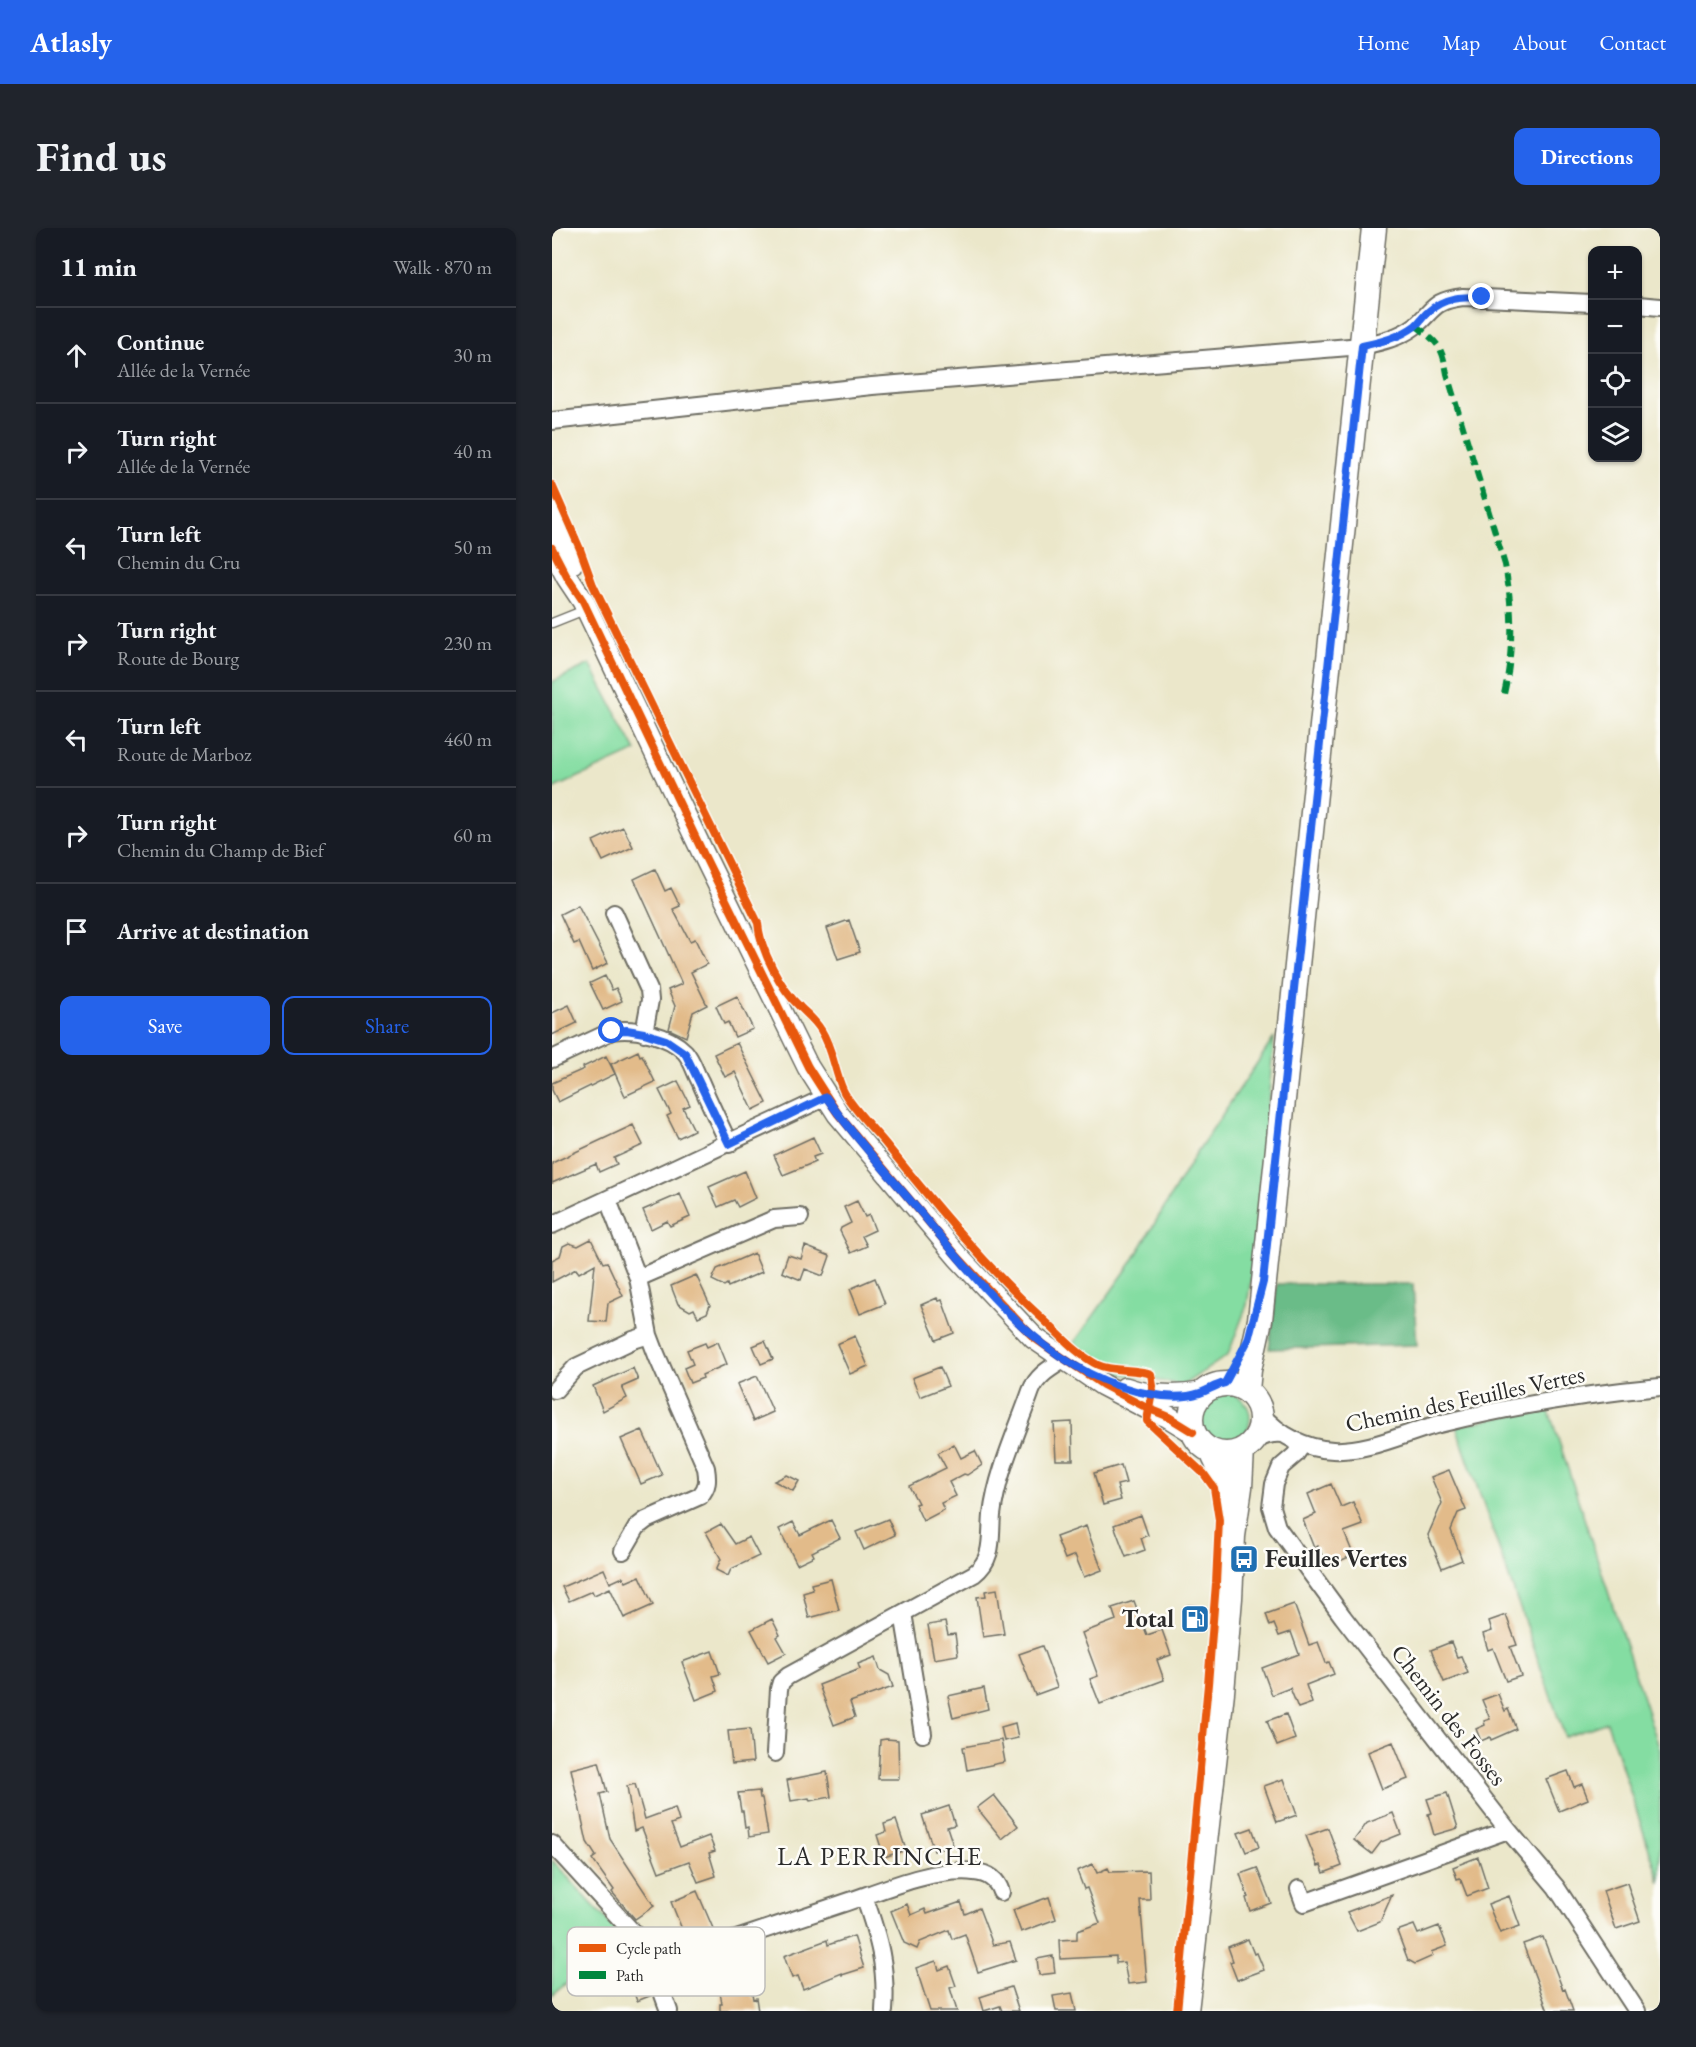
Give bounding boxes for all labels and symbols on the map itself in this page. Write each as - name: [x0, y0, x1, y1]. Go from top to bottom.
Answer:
- route end: [1468, 283, 1494, 309]
- route start: [598, 1017, 624, 1043]
- street label: Chemin des Feuilles Vertes: [1343, 1358, 1587, 1439]
- bus stop icon: Feuilles Vertes: [1228, 1543, 1260, 1575]
- place label: Feuilles Vertes: [1265, 1543, 1407, 1574]
- place label: Total: [1121, 1603, 1174, 1634]
- fuel station icon: Total: [1179, 1603, 1211, 1635]
- street label: Chemin des Fosses: [1385, 1638, 1514, 1792]
- district label: LA PERRINCHE: [777, 1839, 983, 1873]
- legend: [567, 1927, 765, 1996]
- text: Cycle path: [616, 1938, 681, 1959]
- text: Path: [616, 1965, 644, 1986]

